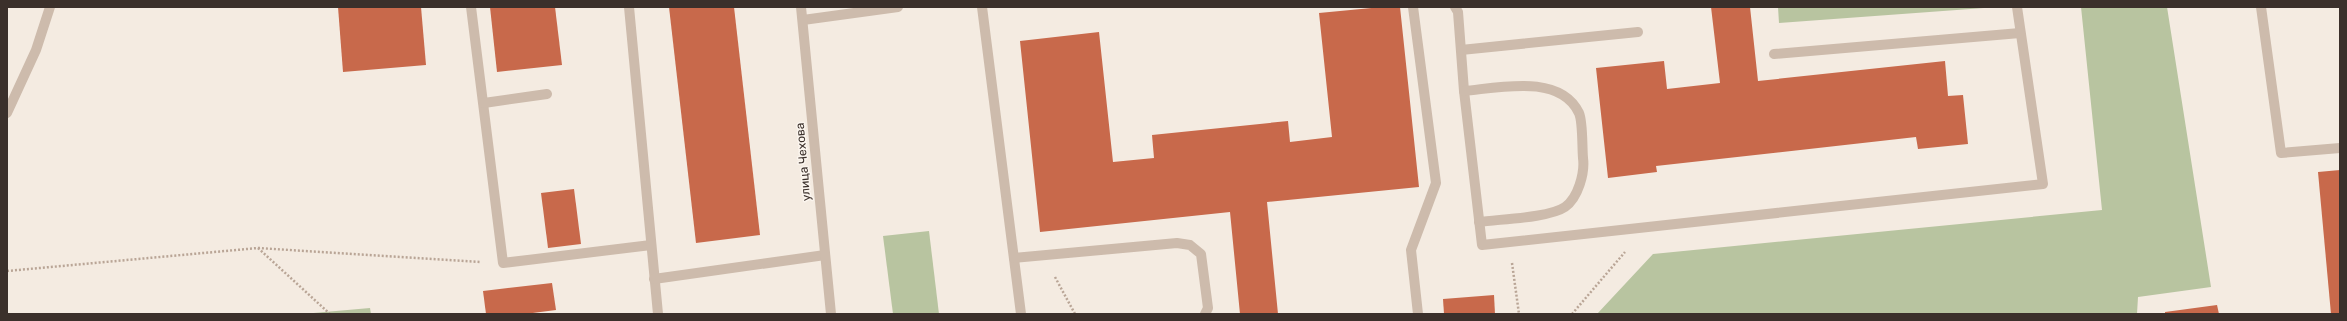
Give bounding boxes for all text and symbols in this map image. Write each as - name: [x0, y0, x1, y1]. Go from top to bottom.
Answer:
- street label: улица Чехова: [793, 122, 813, 202]

